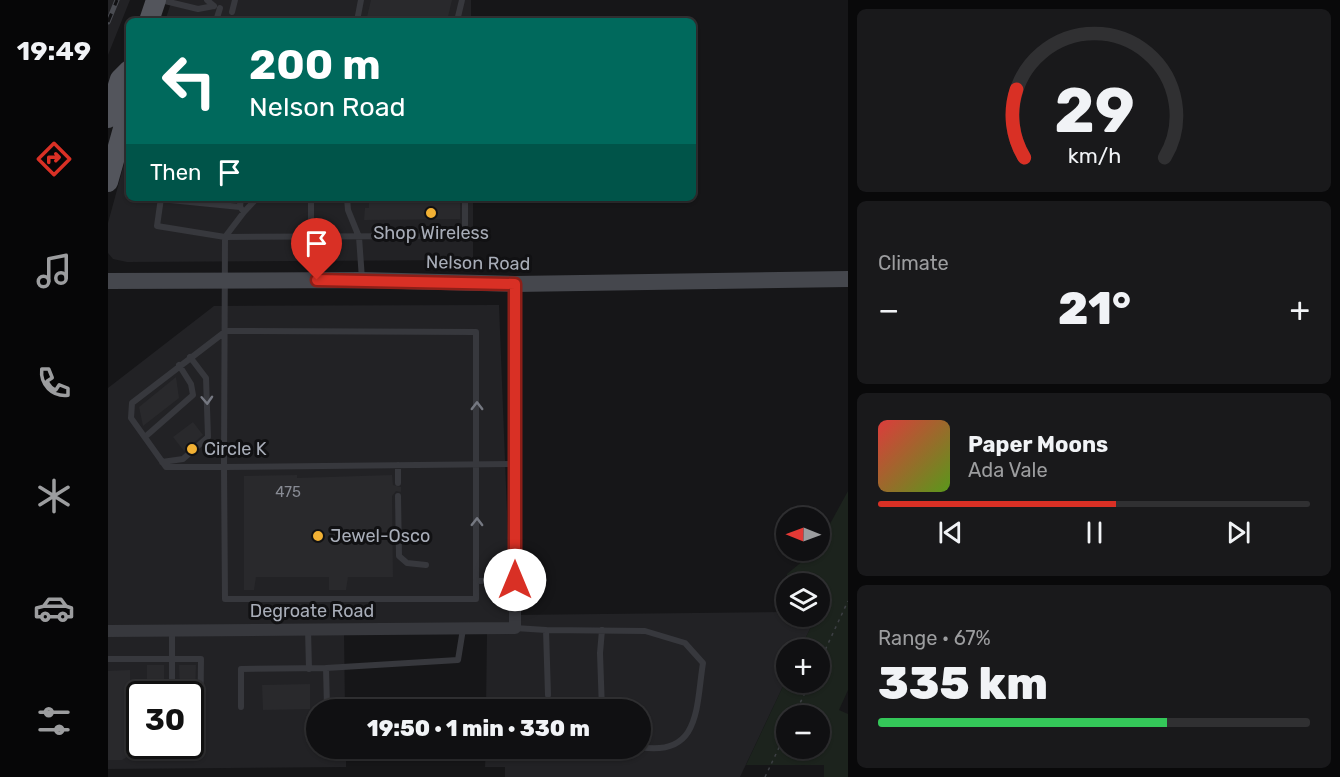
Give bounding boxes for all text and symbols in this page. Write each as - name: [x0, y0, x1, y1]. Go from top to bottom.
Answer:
- text: 19:49: [17, 35, 91, 67]
- text: 200 m: [249, 40, 381, 90]
- icon: left: [150, 42, 228, 120]
- text: 29: [1054, 74, 1134, 148]
- text: Nelson Road: [249, 91, 406, 123]
- icon: directions: [33, 138, 75, 180]
- text: km/h: [1067, 143, 1121, 168]
- icon: arrive: [213, 156, 246, 189]
- text: Then: [150, 159, 201, 186]
- marker: Shop Wireless: [424, 206, 438, 220]
- pin: [291, 218, 342, 280]
- place label: Shop Wireless: [373, 222, 489, 244]
- icon: arrive: [300, 227, 333, 260]
- icon: music: [33, 250, 75, 292]
- street label: Nelson Road: [426, 251, 530, 275]
- text: Climate: [878, 251, 949, 275]
- text: 21°: [1058, 282, 1131, 335]
- text: −: [878, 290, 899, 329]
- text: +: [1289, 290, 1310, 329]
- icon: phone: [33, 362, 75, 404]
- one-way arrow: [201, 396, 214, 405]
- one-way arrow: [471, 401, 483, 410]
- text: Paper Moons: [968, 431, 1108, 458]
- place label: Circle K: [204, 438, 267, 460]
- marker: Circle K: [185, 442, 199, 456]
- text: Ada Vale: [968, 458, 1048, 482]
- icon: climate: [33, 475, 75, 517]
- house number: 475: [275, 483, 301, 501]
- north arrow: [776, 507, 830, 561]
- map controls: [776, 507, 830, 759]
- icon: previous: [934, 516, 967, 549]
- icon: pause: [1078, 516, 1111, 549]
- icon: next: [1222, 516, 1255, 549]
- one-way arrow: [471, 518, 483, 527]
- place label: Jewel-Osco: [330, 525, 430, 547]
- marker: Jewel-Osco: [311, 529, 325, 543]
- position arrow: [483, 548, 547, 612]
- button: layers: [776, 573, 830, 627]
- icon: car: [33, 587, 75, 629]
- street label: Degroate Road: [250, 600, 374, 622]
- text: Range · 67%: [878, 626, 991, 650]
- button: +: [776, 639, 830, 693]
- text: 335 km: [878, 657, 1048, 710]
- speed limit sign: 30: [126, 681, 204, 759]
- icon: filters: [33, 700, 75, 742]
- button: −: [776, 705, 830, 759]
- text: 19:50 · 1 min · 330 m: [367, 715, 590, 742]

